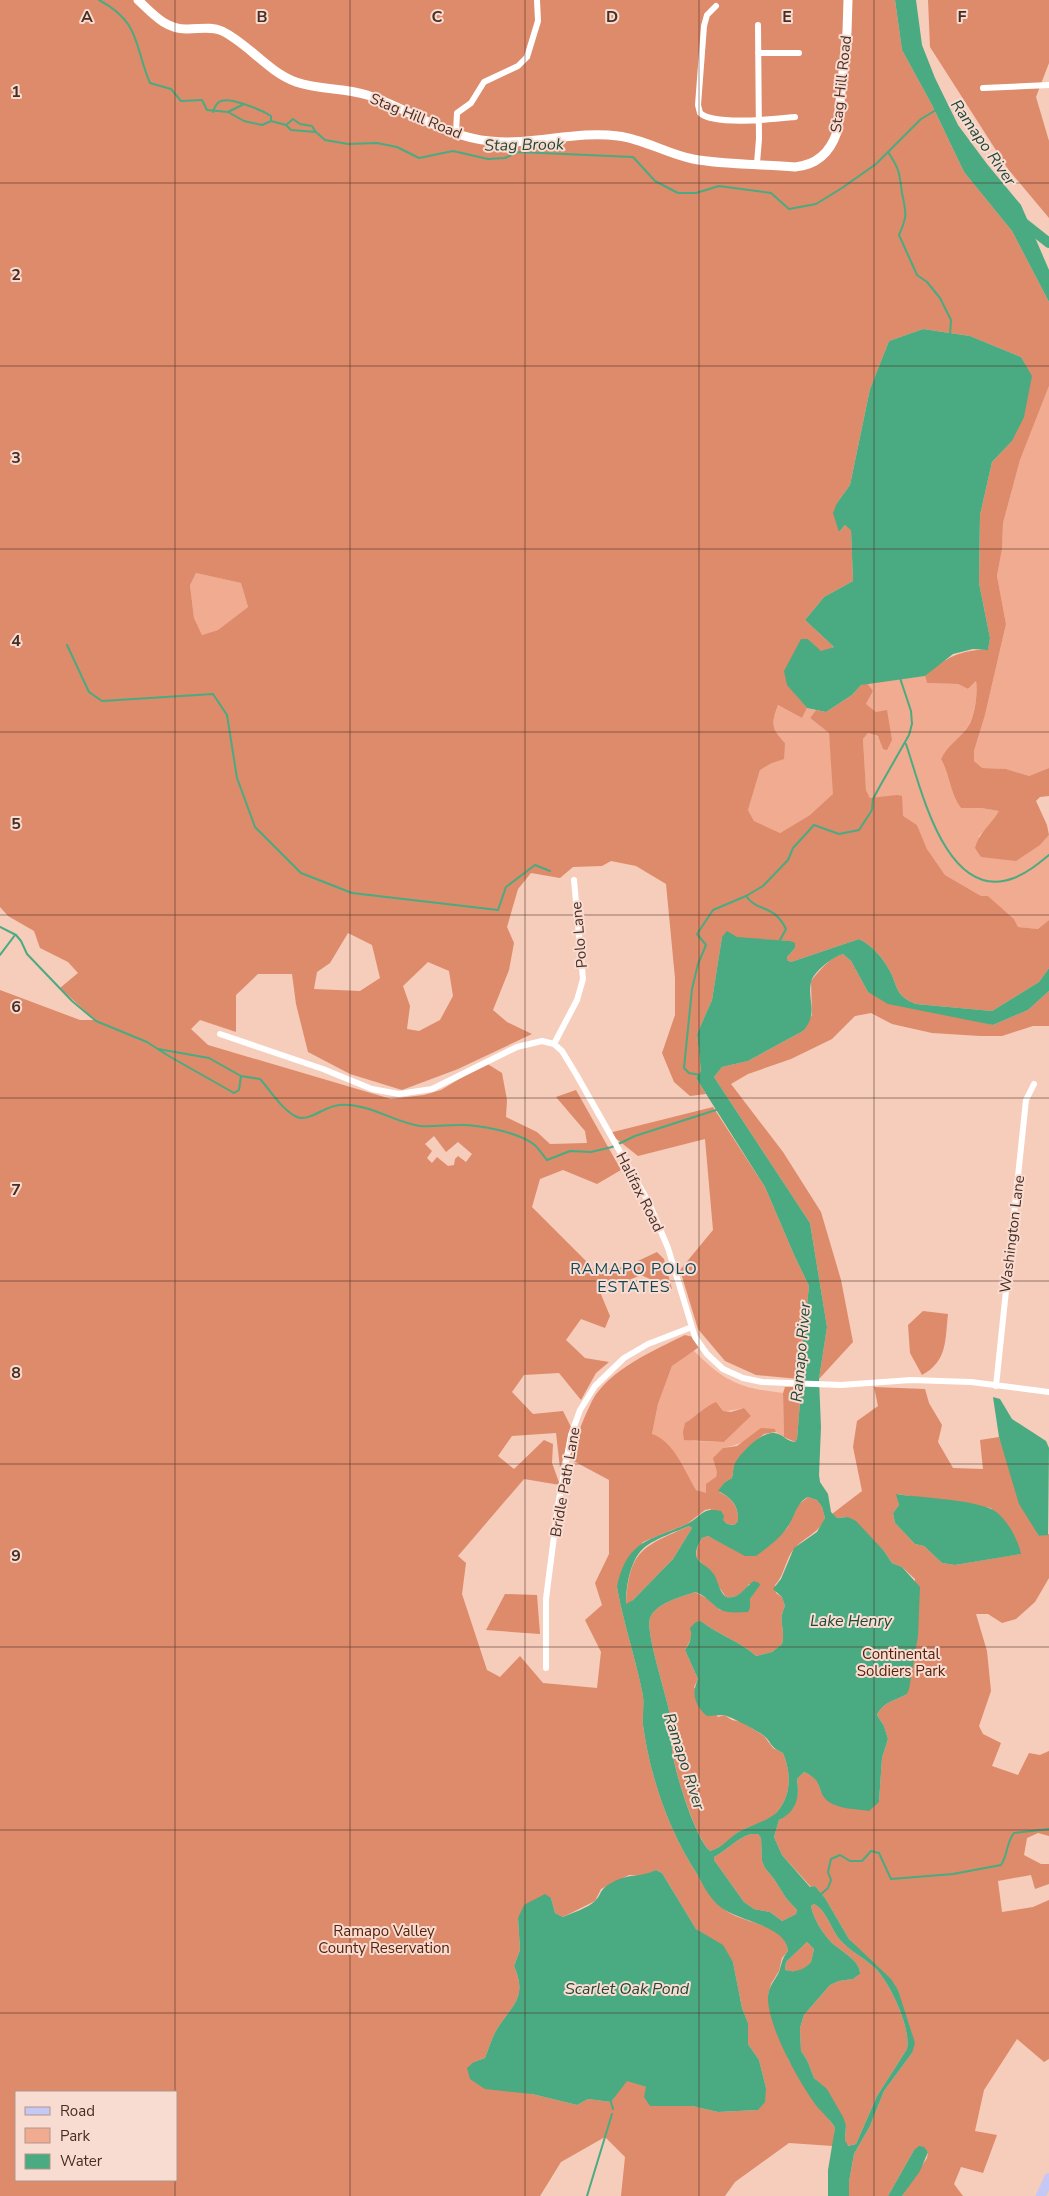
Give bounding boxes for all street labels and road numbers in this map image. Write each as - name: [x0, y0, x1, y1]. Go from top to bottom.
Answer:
- street label: Stag Hill Road: [826, 34, 856, 134]
- street label: Stag Hill Road: [367, 88, 465, 144]
- street label: Polo Lane: [566, 901, 592, 969]
- street label: Halifax Road: [611, 1149, 669, 1235]
- street label: Washington Lane: [995, 1174, 1029, 1294]
- street label: Bridle Path Lane: [545, 1425, 585, 1539]

